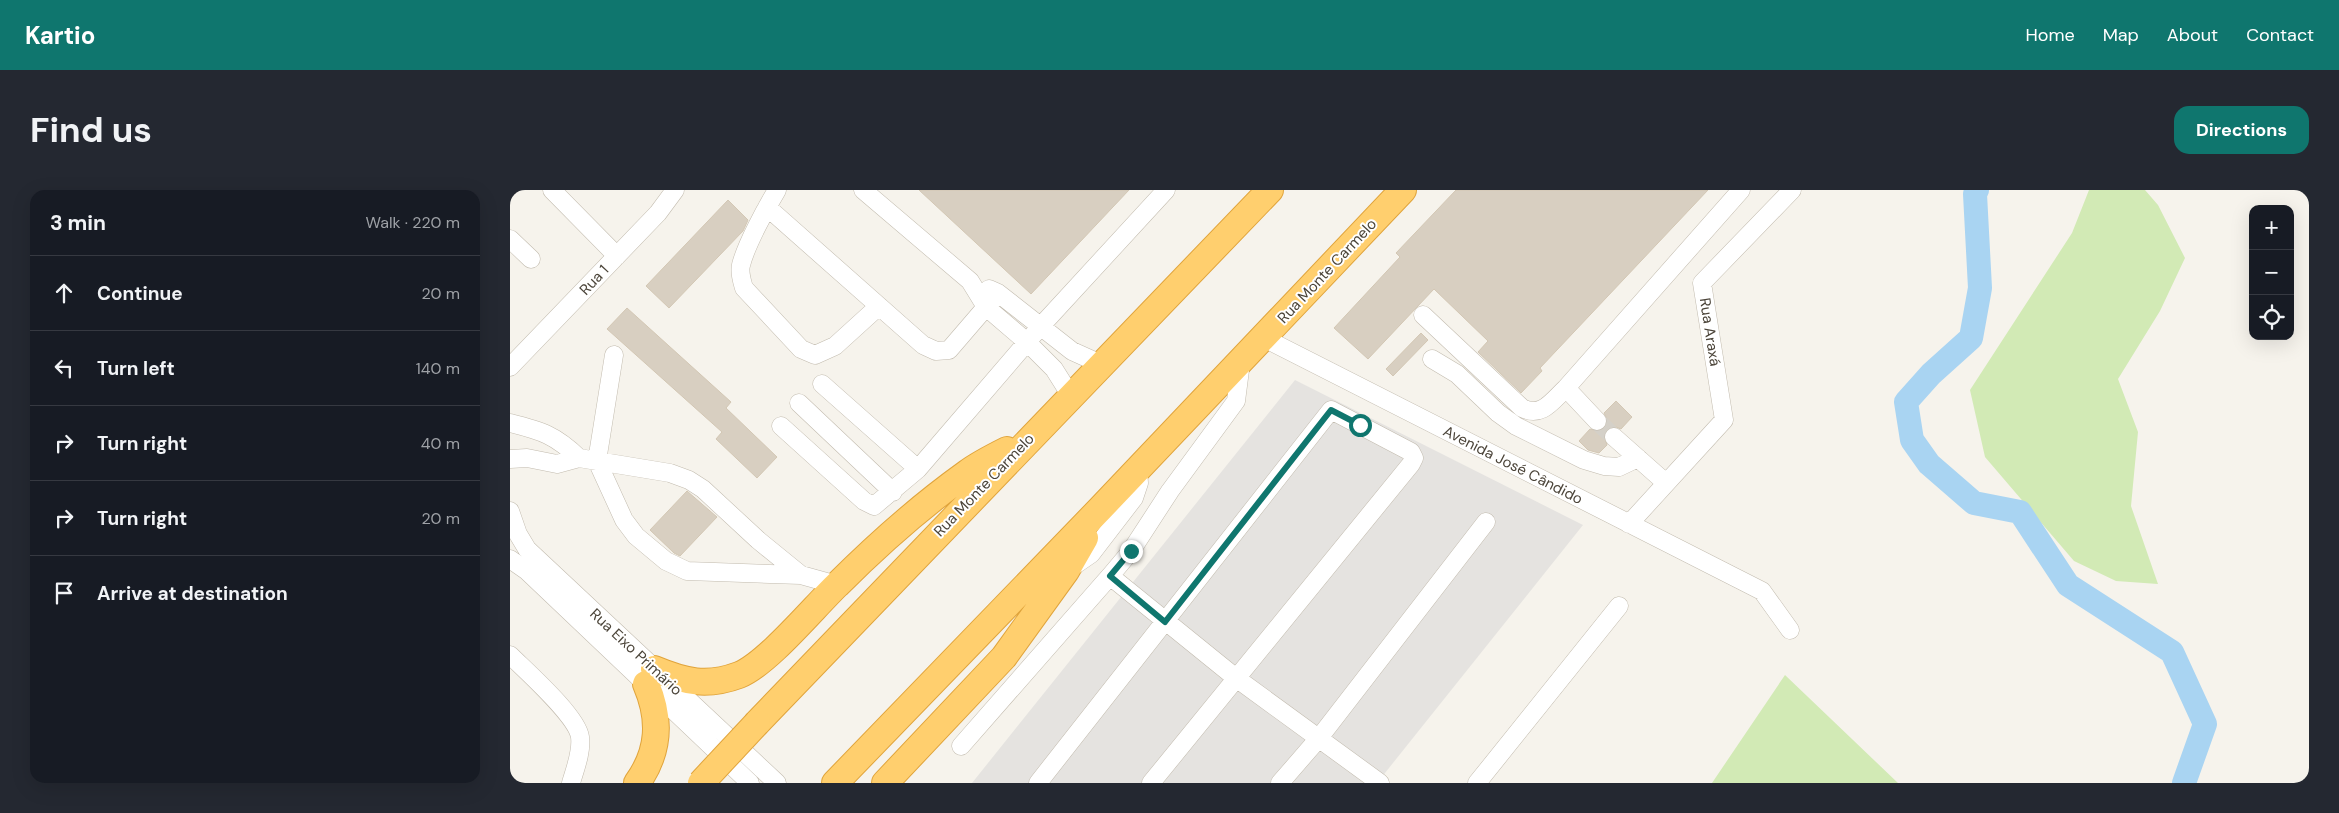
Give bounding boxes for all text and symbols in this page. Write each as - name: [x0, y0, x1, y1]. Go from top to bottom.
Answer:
- text: Kartio: [25, 20, 95, 51]
- text: Home: [2025, 23, 2075, 47]
- text: Map: [2103, 23, 2139, 47]
- text: About: [2167, 23, 2218, 47]
- text: Contact: [2246, 23, 2314, 47]
- button: Directions: [2174, 106, 2309, 154]
- text: Find us: [30, 107, 152, 153]
- map controls: [2249, 205, 2294, 340]
- button: +: [2249, 205, 2294, 250]
- text: 3 min: [50, 209, 106, 237]
- text: Walk · 220 m: [366, 212, 460, 233]
- street label: Rua Monte Carmelo: [1273, 214, 1381, 328]
- button: −: [2249, 250, 2294, 295]
- street label: Rua 1: [575, 261, 613, 299]
- icon: ahead: [50, 279, 78, 307]
- text: Continue: [97, 281, 183, 306]
- text: 20 m: [421, 283, 460, 304]
- button: locate: [2249, 295, 2294, 340]
- street label: Rua Araxá: [1695, 296, 1725, 368]
- icon: left: [50, 354, 78, 382]
- text: Turn left: [97, 356, 175, 381]
- text: 140 m: [416, 358, 460, 379]
- route start: [1349, 414, 1372, 437]
- street label: Avenida José Cândido: [1440, 421, 1586, 509]
- icon: right: [50, 429, 78, 457]
- street label: Rua Monte Carmelo: [929, 429, 1039, 541]
- text: Turn right: [97, 431, 187, 456]
- text: 40 m: [421, 433, 460, 454]
- icon: right: [50, 504, 78, 532]
- text: Turn right: [97, 506, 187, 531]
- text: 20 m: [421, 508, 460, 529]
- route end: [1120, 540, 1143, 563]
- icon: arrive: [50, 579, 78, 607]
- text: Arrive at destination: [97, 581, 288, 606]
- street label: Rua Eixo Primário: [586, 604, 686, 700]

